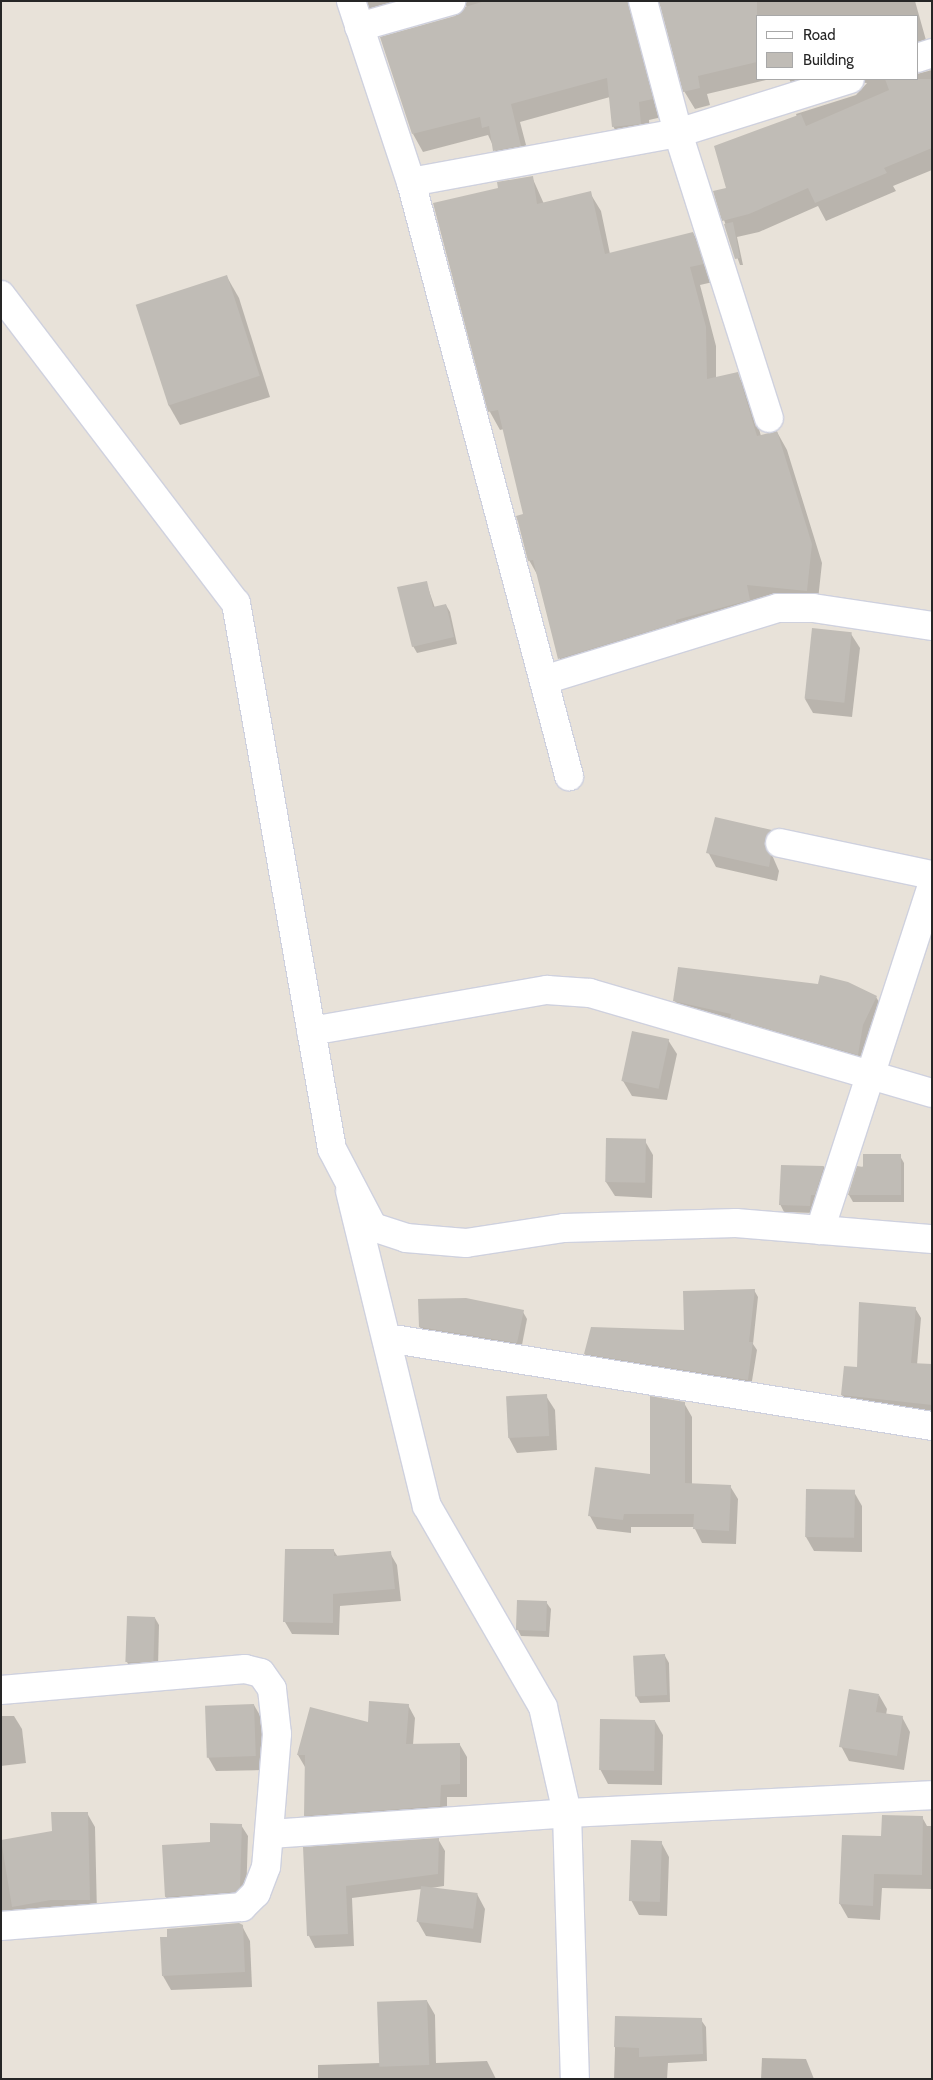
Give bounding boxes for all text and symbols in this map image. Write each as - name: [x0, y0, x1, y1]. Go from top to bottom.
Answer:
- legend: [756, 15, 918, 80]
- text: Road: [803, 26, 836, 44]
- text: Building: [803, 51, 854, 69]

